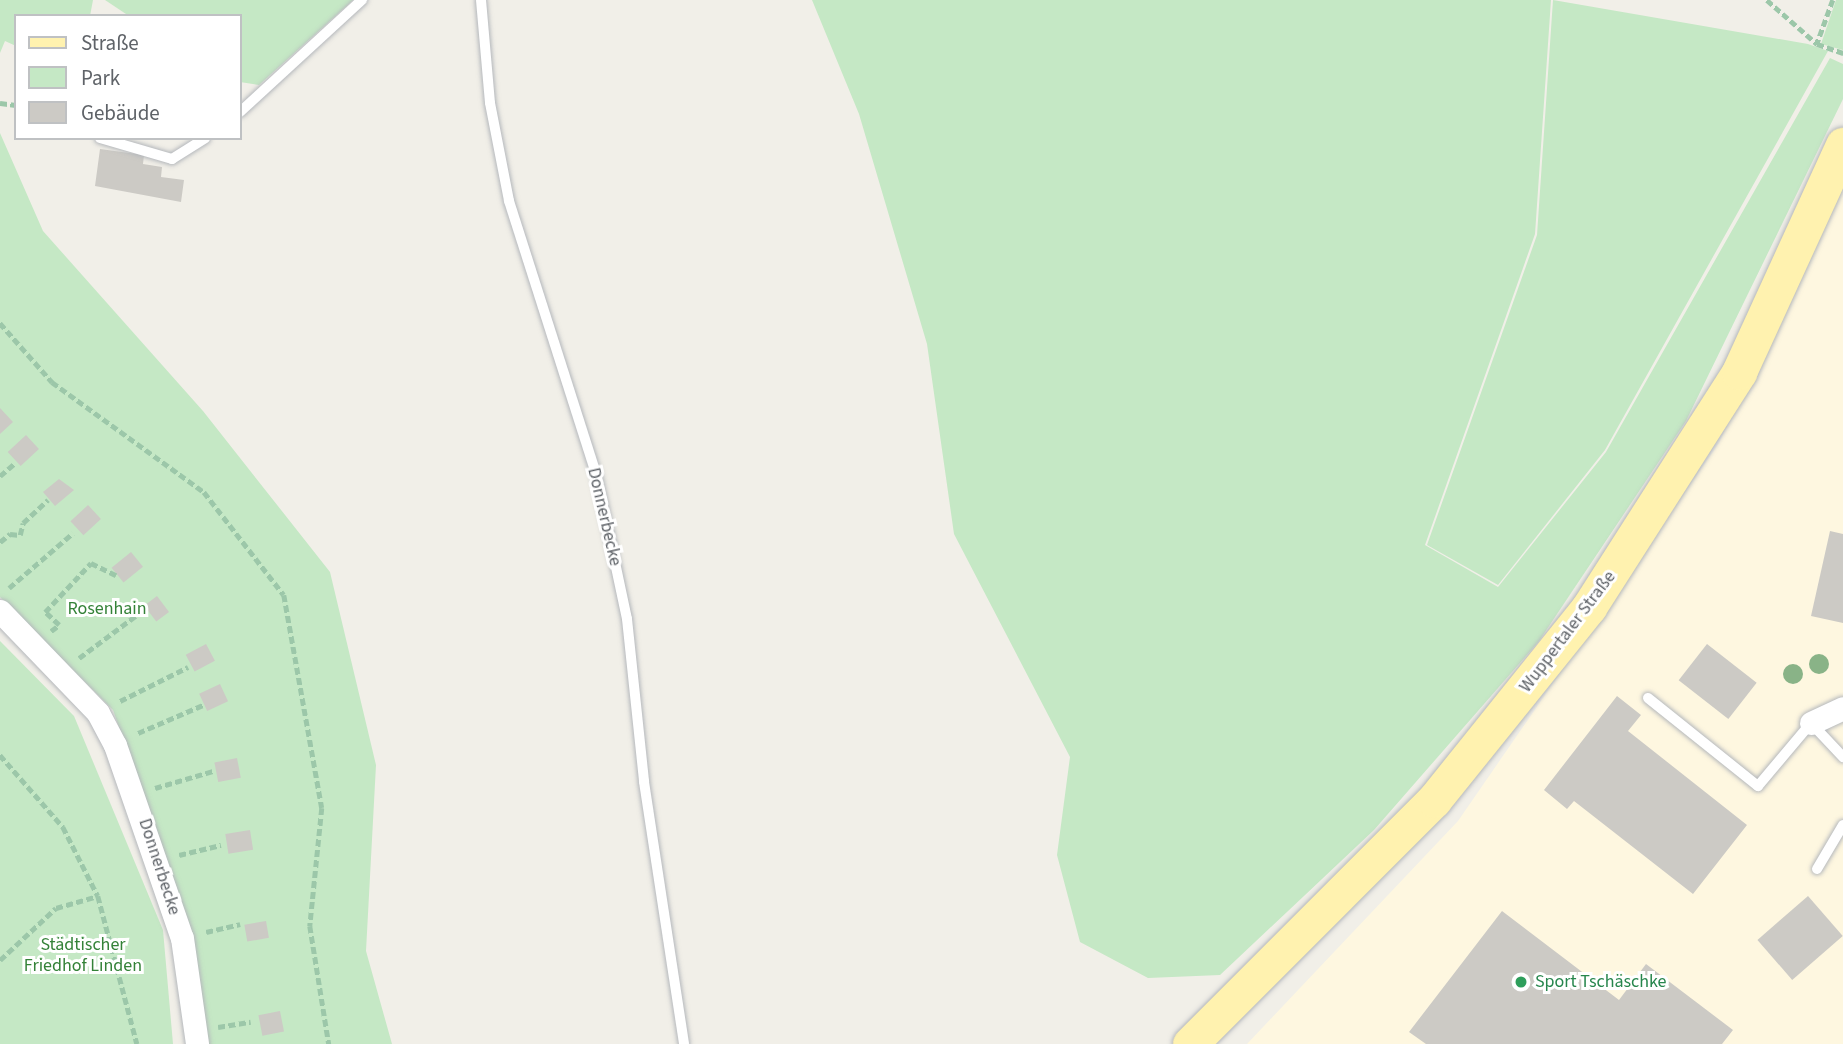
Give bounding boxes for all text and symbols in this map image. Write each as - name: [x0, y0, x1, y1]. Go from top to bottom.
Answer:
- legend: [14, 14, 242, 140]
- text: Straße: [81, 28, 139, 58]
- text: Park: [81, 63, 120, 93]
- text: Gebäude: [81, 98, 160, 128]
- street label: Donnerbecke: [582, 466, 626, 568]
- street label: Wuppertaler Straße: [1515, 567, 1621, 697]
- park label: Rosenhain: [67, 598, 147, 620]
- street label: Donnerbecke: [133, 816, 185, 918]
- park label: Städtischer Friedhof Linden: [24, 935, 142, 978]
- place label: Sport Tschäschke: [1535, 971, 1667, 993]
- marker: Sport Tschäschke: [1513, 974, 1529, 990]

